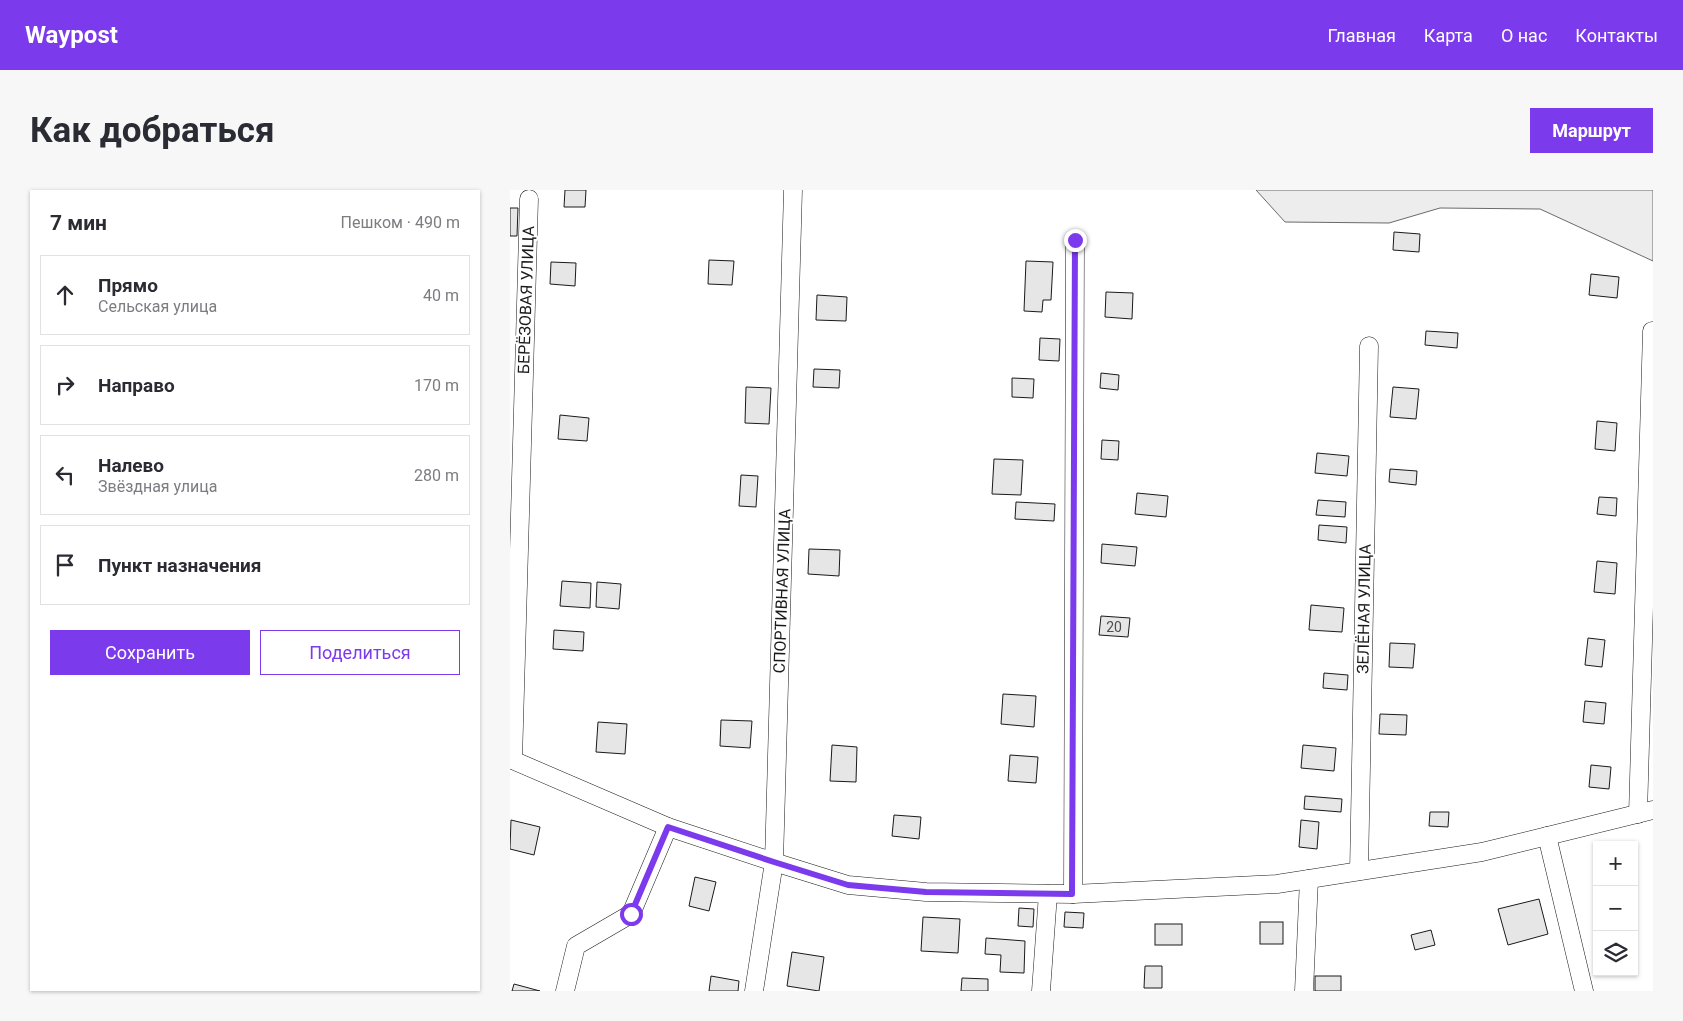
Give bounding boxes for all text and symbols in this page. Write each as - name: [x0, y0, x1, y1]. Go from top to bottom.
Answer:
- text: Waypost: [25, 21, 118, 49]
- text: Главная: [1327, 25, 1396, 46]
- text: Карта: [1424, 25, 1473, 46]
- text: О нас: [1501, 25, 1547, 46]
- text: Контакты: [1575, 25, 1658, 46]
- button: Маршрут: [1530, 108, 1653, 153]
- text: Как добраться: [30, 110, 275, 151]
- text: 7 мин: [50, 211, 107, 235]
- text: Пешком · 490 m: [341, 213, 460, 232]
- street label: БЕРЁЗОВАЯ УЛИЦА: [514, 225, 538, 374]
- route end: [1064, 229, 1087, 252]
- text: Прямо: [98, 274, 158, 297]
- icon: ahead: [51, 281, 79, 309]
- text: 40 m: [423, 286, 459, 305]
- text: Сельская улица: [98, 297, 217, 316]
- icon: right: [51, 371, 79, 399]
- text: Направо: [98, 374, 175, 397]
- text: 170 m: [414, 376, 459, 395]
- text: Налево: [98, 454, 164, 477]
- icon: left: [51, 461, 79, 489]
- text: 280 m: [414, 466, 459, 485]
- text: Звёздная улица: [98, 477, 218, 496]
- street label: СПОРТИВНАЯ УЛИЦА: [770, 508, 794, 674]
- street label: ЗЕЛЁНАЯ УЛИЦА: [1353, 543, 1375, 674]
- icon: arrive: [51, 551, 79, 579]
- text: Пункт назначения: [98, 554, 261, 577]
- house number: 20: [1106, 619, 1122, 635]
- button: Сохранить: [50, 630, 250, 675]
- button: Поделиться: [260, 630, 460, 675]
- map controls: [1593, 841, 1638, 976]
- button: +: [1593, 841, 1638, 886]
- button: −: [1593, 886, 1638, 931]
- route start: [620, 903, 643, 926]
- button: layers: [1593, 931, 1638, 976]

